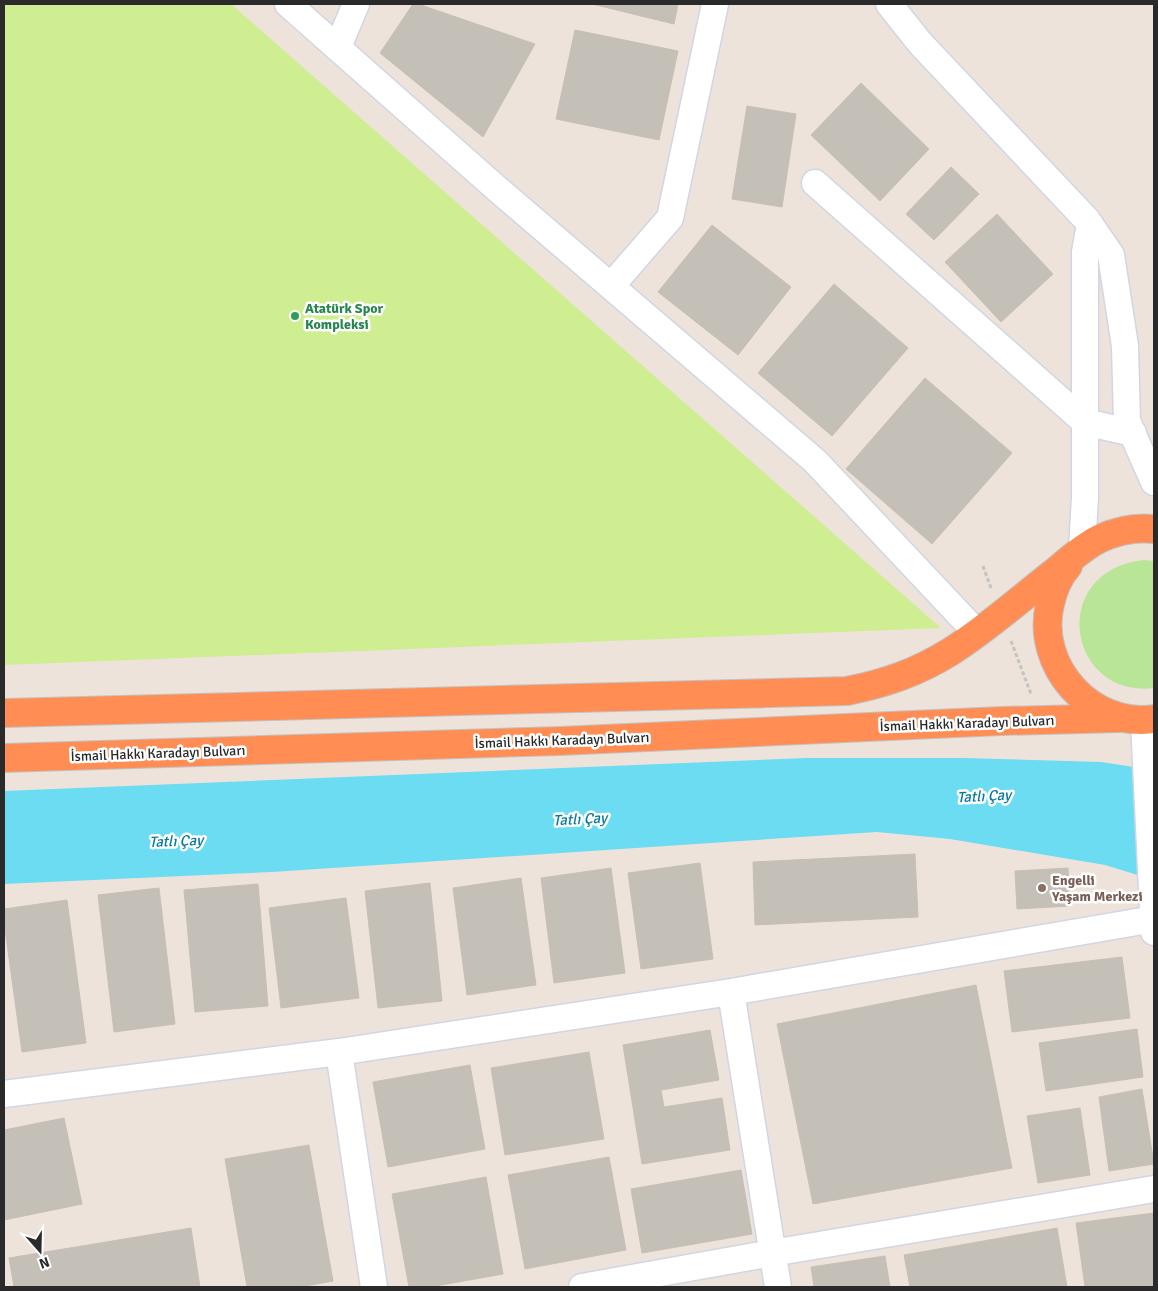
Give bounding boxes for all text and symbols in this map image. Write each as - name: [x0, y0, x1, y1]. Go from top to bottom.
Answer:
- place label: Atatürk Spor Kompleksi: [305, 300, 383, 333]
- marker: Atatürk Spor Kompleksi: [289, 310, 301, 322]
- street label: İsmail Hakkı Karadayı Bulvarı: [879, 712, 1055, 735]
- street label: İsmail Hakkı Karadayı Bulvarı: [474, 729, 650, 752]
- street label: İsmail Hakkı Karadayı Bulvarı: [70, 742, 246, 765]
- water label: Tatlı Çay: [957, 785, 1013, 806]
- water label: Tatlı Çay: [553, 808, 609, 829]
- water label: Tatlı Çay: [149, 831, 205, 851]
- place label: Engelli Yaşam Merkezi: [1051, 872, 1143, 905]
- marker: Engelli Yaşam Merkezi: [1036, 882, 1048, 894]
- north arrow: [15, 1226, 65, 1276]
- text: N: [37, 1253, 52, 1272]

